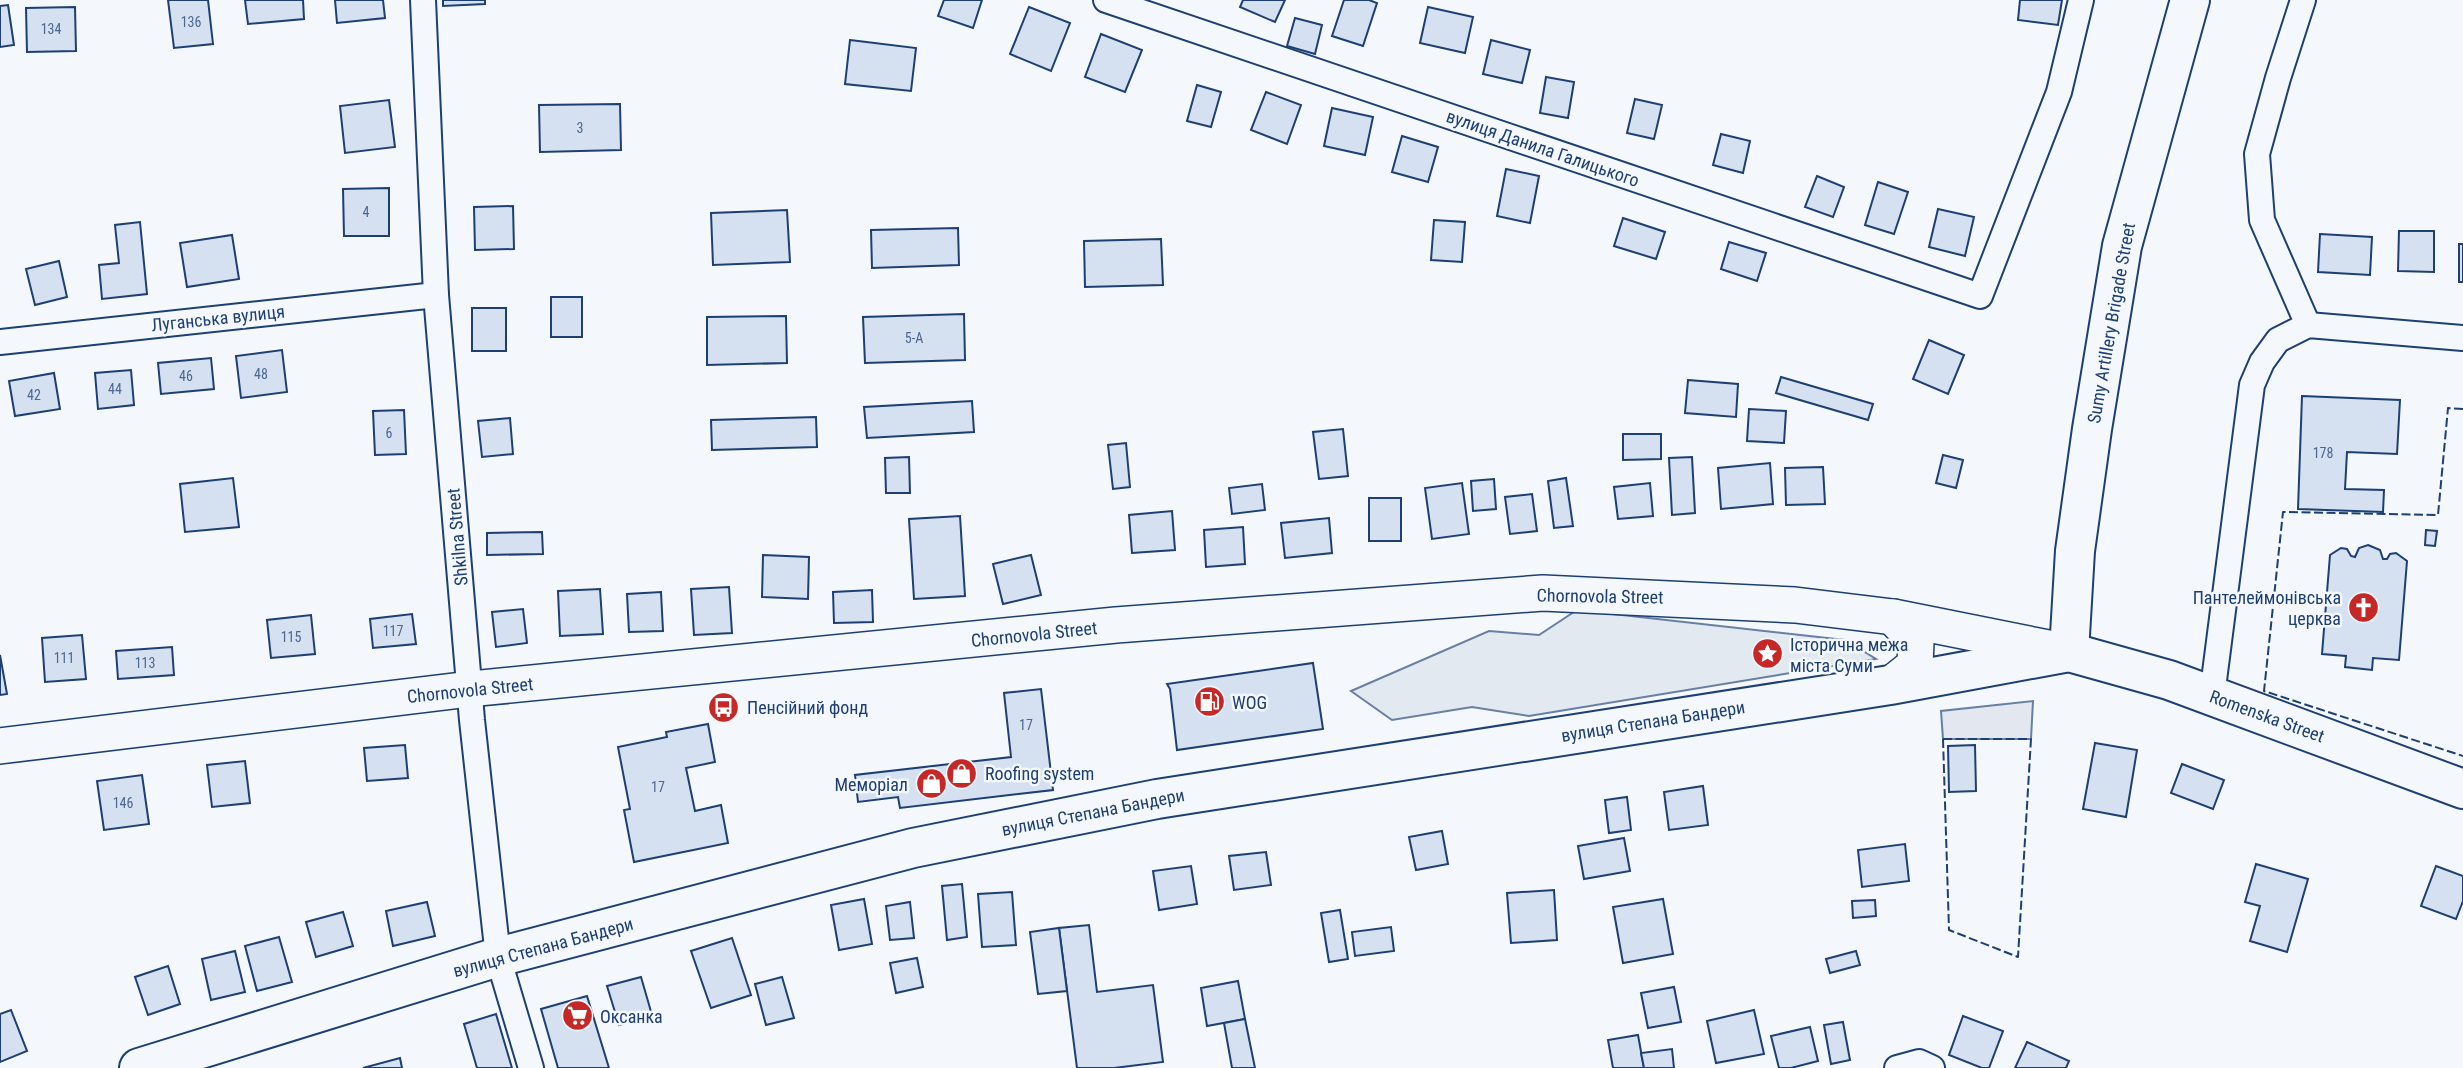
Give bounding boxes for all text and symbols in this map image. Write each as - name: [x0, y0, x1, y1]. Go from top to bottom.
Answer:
- house number: 136: [181, 14, 201, 30]
- house number: 134: [41, 21, 61, 37]
- street label: вулиця Данила Галицького: [1444, 105, 1642, 191]
- house number: 3: [577, 120, 583, 136]
- house number: 4: [363, 204, 370, 220]
- street label: Sumy Artillery Brigade Street: [2083, 221, 2139, 425]
- street label: Луганська вулиця: [150, 301, 286, 335]
- house number: 5-А: [905, 330, 923, 346]
- house number: 48: [254, 366, 268, 382]
- house number: 46: [179, 368, 193, 384]
- house number: 44: [108, 381, 122, 397]
- house number: 42: [27, 387, 41, 403]
- house number: 6: [386, 425, 393, 441]
- house number: 178: [2313, 445, 2333, 461]
- street label: Shkilna Street: [442, 487, 472, 587]
- street label: Chornovola Street: [1536, 584, 1664, 608]
- place label: Пантелеймонівська церква: [2193, 587, 2341, 629]
- church icon: Пантелеймонівська церква: [2347, 590, 2381, 624]
- street label: Chornovola Street: [970, 617, 1098, 651]
- house number: 117: [383, 623, 403, 639]
- house number: 115: [281, 629, 301, 645]
- place label: Історична межа міста Суми: [1790, 634, 1908, 676]
- place icon: Історична межа міста Суми: [1750, 637, 1784, 671]
- house number: 111: [54, 650, 74, 666]
- house number: 113: [135, 655, 155, 671]
- street label: Chornovola Street: [406, 673, 534, 707]
- fuel station icon: WOG: [1192, 685, 1226, 719]
- street label: Romenska Street: [2207, 686, 2327, 746]
- bus stop icon: Пенсійний фонд: [707, 690, 741, 724]
- place label: WOG: [1232, 692, 1267, 713]
- street label: вулиця Степана Бандери: [1560, 696, 1746, 746]
- place label: Пенсійний фонд: [747, 697, 869, 718]
- house number: 17: [1019, 717, 1033, 733]
- shop icon: Roofing system: [945, 756, 979, 790]
- place label: Roofing system: [985, 763, 1094, 784]
- shop icon: Меморіал: [914, 767, 948, 801]
- place label: Меморіал: [834, 774, 908, 795]
- house number: 17: [651, 779, 665, 795]
- street label: вулиця Степана Бандери: [1000, 784, 1186, 840]
- house number: 146: [113, 795, 133, 811]
- street label: вулиця Степана Бандери: [450, 913, 636, 981]
- supermarket icon: Оксанка: [560, 999, 594, 1033]
- place label: Оксанка: [600, 1006, 663, 1027]

